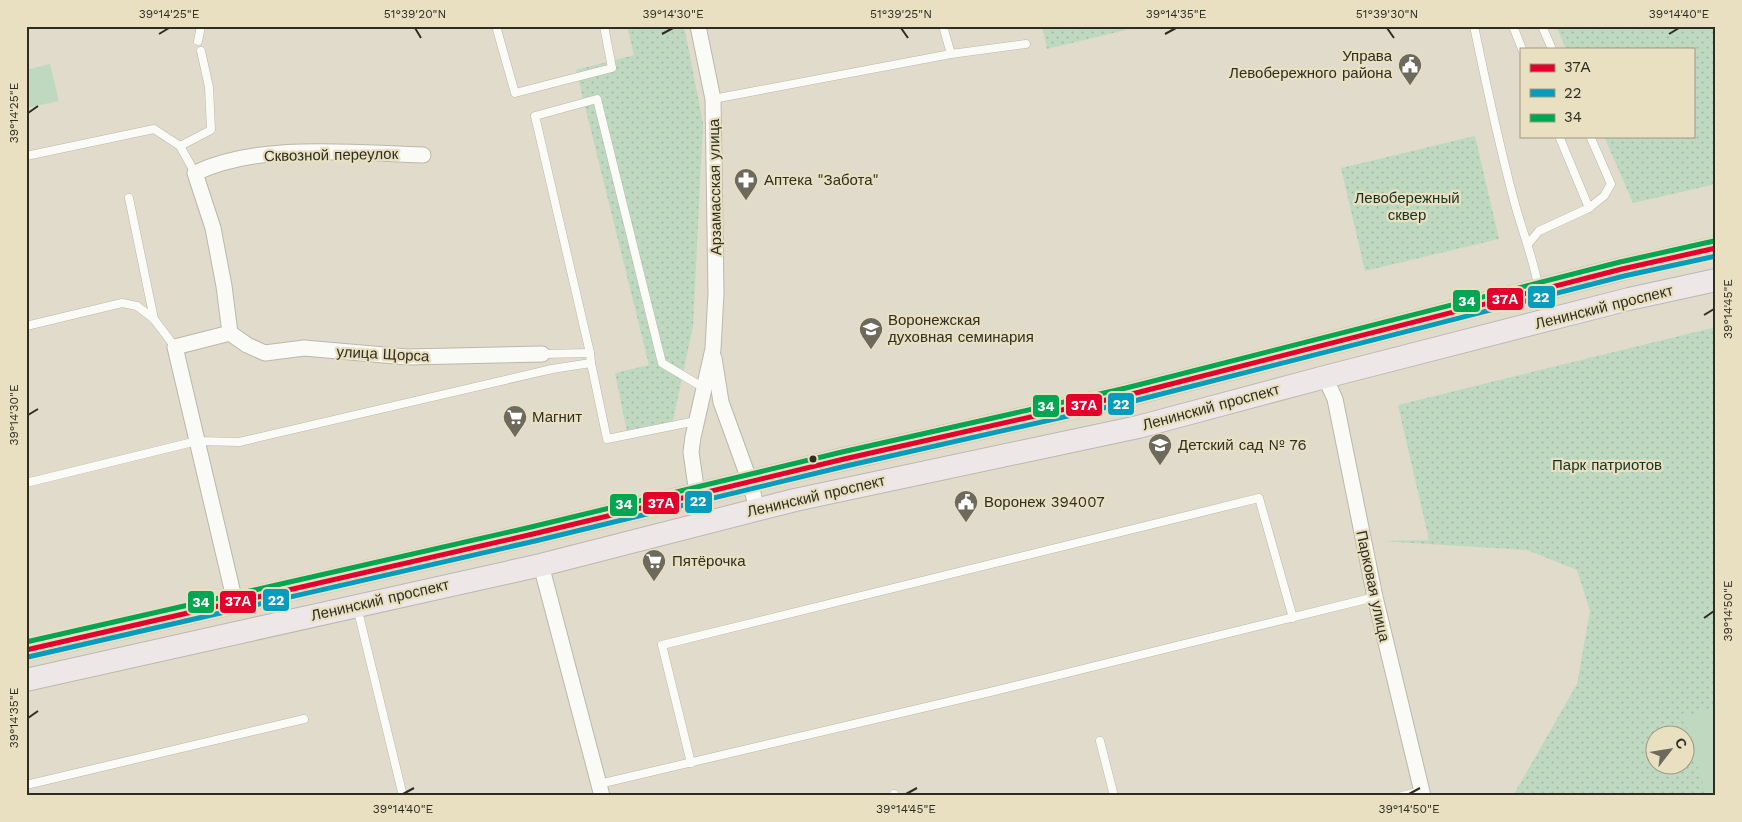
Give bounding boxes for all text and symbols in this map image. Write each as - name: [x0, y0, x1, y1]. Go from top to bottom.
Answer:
- text: 39°14'25"E: [139, 7, 200, 21]
- text: 51°39'20"N: [384, 7, 446, 21]
- text: 39°14'30"E: [642, 7, 704, 21]
- text: 51°39'25"N: [870, 7, 932, 21]
- text: 39°14'35"E: [1146, 7, 1207, 21]
- text: 51°39'30"N: [1356, 7, 1418, 21]
- text: 39°14'40"E: [1649, 7, 1710, 21]
- place label: Управа Левобережного района: [1229, 47, 1393, 82]
- legend: [1520, 48, 1694, 138]
- public building icon: Управа Левобережного района: [1397, 52, 1423, 86]
- text: 37А: [1564, 58, 1591, 76]
- text: 39°14'25"E: [7, 82, 21, 143]
- text: 22: [1564, 84, 1582, 102]
- text: 34: [1564, 108, 1582, 126]
- street label: Арзамасская улица: [705, 118, 725, 256]
- street label: Сквозной переулок: [264, 145, 399, 165]
- pharmacy icon: Аптека "Забота": [733, 167, 759, 201]
- place label: Аптека "Забота": [764, 171, 879, 189]
- park label: Левобережный сквер: [1354, 189, 1460, 224]
- text: 39°14'45"E: [1721, 279, 1735, 339]
- street label: Ленинский проспект: [1533, 281, 1675, 333]
- line badge: 22: [1527, 285, 1556, 309]
- line badge: 37А: [1486, 287, 1524, 311]
- line badge: 34: [1452, 289, 1481, 313]
- text: 22: [1533, 289, 1549, 305]
- text: 37А: [1492, 291, 1518, 307]
- text: 34: [1458, 293, 1476, 309]
- place label: Воронежская духовная семинария: [888, 311, 1034, 346]
- school or university icon: Воронежская духовная семинария: [858, 316, 884, 350]
- street label: улица Щорса: [336, 343, 431, 365]
- street label: Ленинский проспект: [1140, 380, 1282, 434]
- text: 39°14'30"E: [7, 384, 21, 446]
- line badge: 22: [1107, 392, 1135, 416]
- line badge: 37А: [1065, 393, 1103, 417]
- line badge: 34: [1032, 394, 1060, 418]
- text: 22: [1113, 396, 1129, 412]
- text: 37А: [1071, 397, 1097, 413]
- text: 34: [1037, 398, 1055, 414]
- supermarket icon: Магнит: [502, 404, 528, 438]
- place label: Магнит: [532, 408, 582, 426]
- school or university icon: Детский сад № 76: [1147, 432, 1173, 466]
- place label: Детский сад № 76: [1178, 436, 1307, 454]
- unlabelled marker: [808, 454, 818, 464]
- park label: Парк патриотов: [1552, 456, 1662, 474]
- street label: Ленинский проспект: [745, 471, 887, 521]
- public building icon: Воронеж 394007: [953, 489, 979, 523]
- line badge: 22: [684, 490, 713, 514]
- line badge: 37А: [642, 491, 680, 515]
- line badge: 34: [609, 493, 638, 517]
- text: 22: [690, 493, 706, 509]
- place label: Воронеж 394007: [984, 493, 1105, 511]
- text: 37А: [648, 495, 674, 511]
- text: 34: [615, 496, 633, 512]
- street label: Парковая улица: [1352, 529, 1394, 644]
- supermarket icon: Пятёрочка: [641, 548, 667, 582]
- place label: Пятёрочка: [672, 552, 746, 570]
- street label: Ленинский проспект: [309, 575, 451, 625]
- text: 39°14'50"E: [1721, 580, 1735, 642]
- line badge: 22: [262, 588, 290, 612]
- line badge: 34: [187, 590, 215, 614]
- line badge: 37А: [219, 590, 257, 614]
- text: 22: [268, 592, 284, 608]
- text: 37А: [225, 593, 251, 609]
- text: 34: [192, 594, 210, 610]
- text: 39°14'35"E: [7, 687, 21, 748]
- north arrow: [1644, 724, 1694, 774]
- text: С: [1672, 735, 1691, 752]
- text: 39°14'40"E: [373, 802, 434, 816]
- text: 39°14'45"E: [876, 802, 936, 816]
- text: 39°14'50"E: [1378, 802, 1440, 816]

